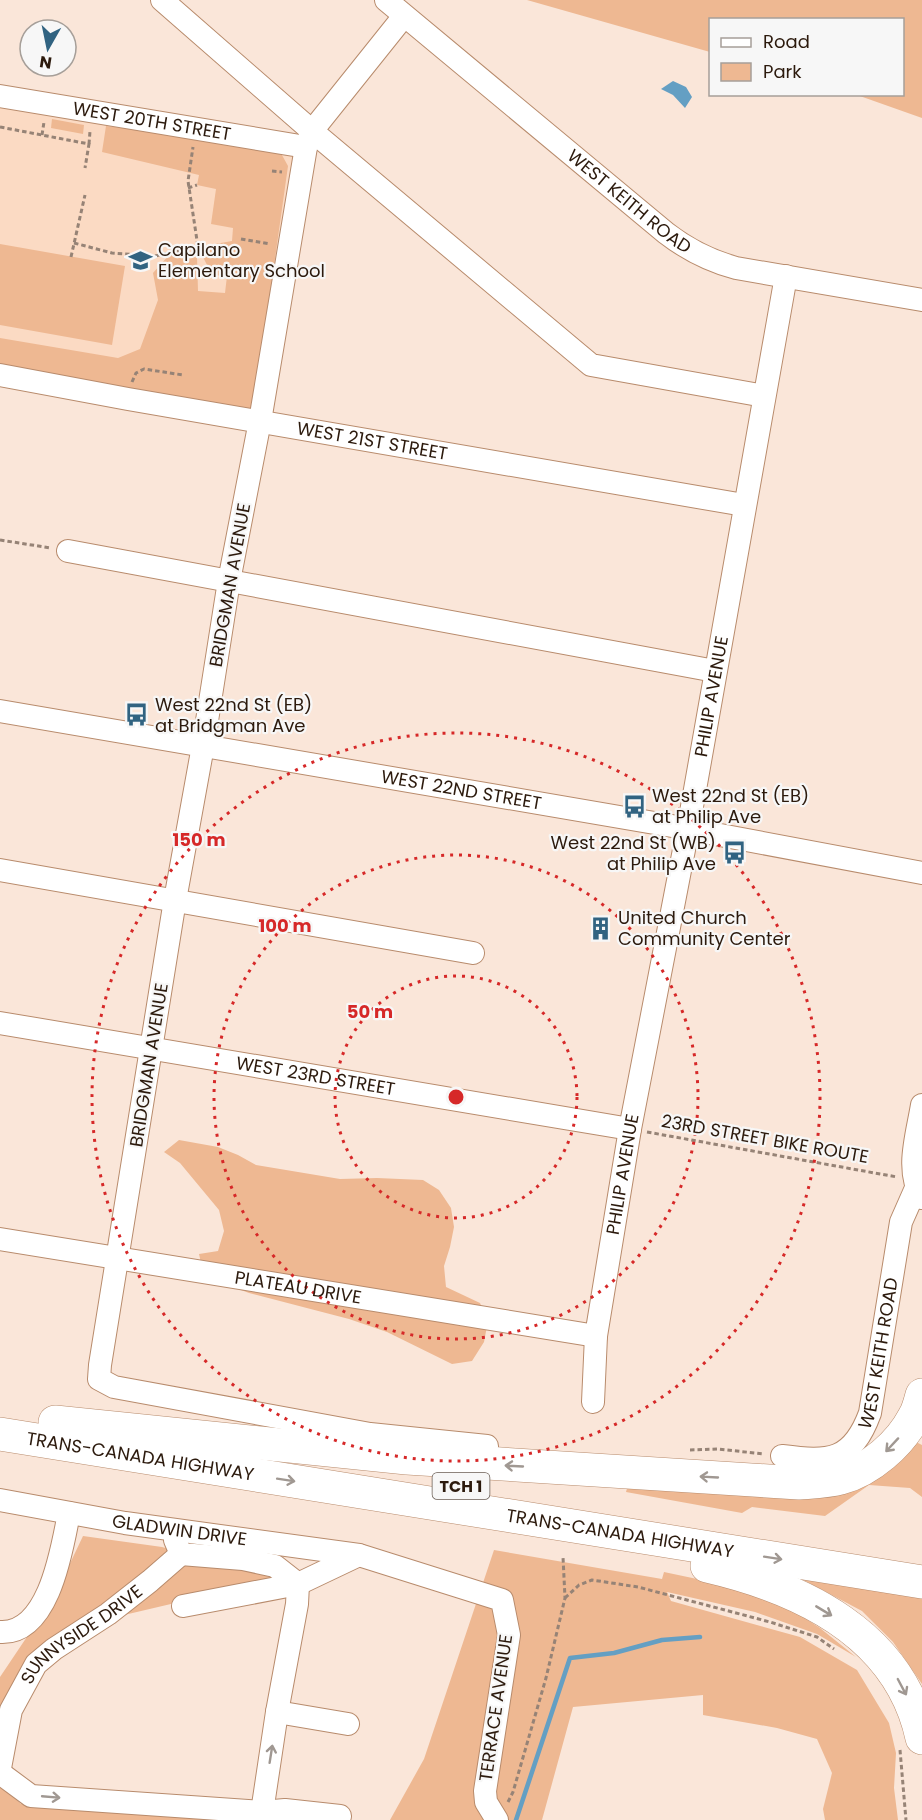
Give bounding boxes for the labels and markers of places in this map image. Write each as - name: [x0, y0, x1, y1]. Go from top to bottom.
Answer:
- place label: Capilano Elementary School: [158, 237, 325, 283]
- school or university icon: Capilano Elementary School: [127, 247, 153, 273]
- place label: West 22nd St (EB) at Bridgman Ave: [155, 692, 312, 738]
- bus stop icon: West 22nd St (EB) at Bridgman Ave: [124, 702, 150, 728]
- place label: West 22nd St (EB) at Philip Ave: [652, 783, 809, 829]
- bus stop icon: West 22nd St (EB) at Philip Ave: [621, 793, 647, 819]
- place label: West 22nd St (WB) at Philip Ave: [550, 830, 716, 876]
- bus stop icon: West 22nd St (WB) at Philip Ave: [721, 840, 747, 866]
- place label: United Church Community Center: [618, 905, 791, 951]
- building icon: United Church Community Center: [587, 915, 613, 941]
- centre of rings: [446, 1087, 466, 1107]

